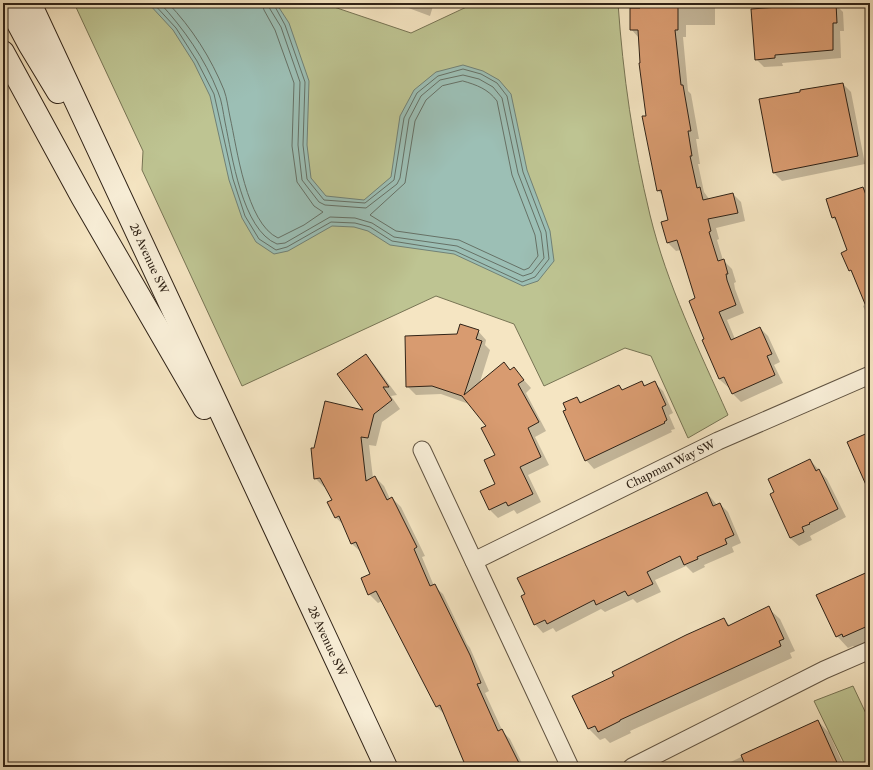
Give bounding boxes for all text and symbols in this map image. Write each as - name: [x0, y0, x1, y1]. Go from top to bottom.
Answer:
- street label: 28 Avenue SW: [127, 221, 172, 297]
- street label: Chapman Way SW: [624, 436, 718, 492]
- street label: 28 Avenue SW: [305, 604, 350, 679]

